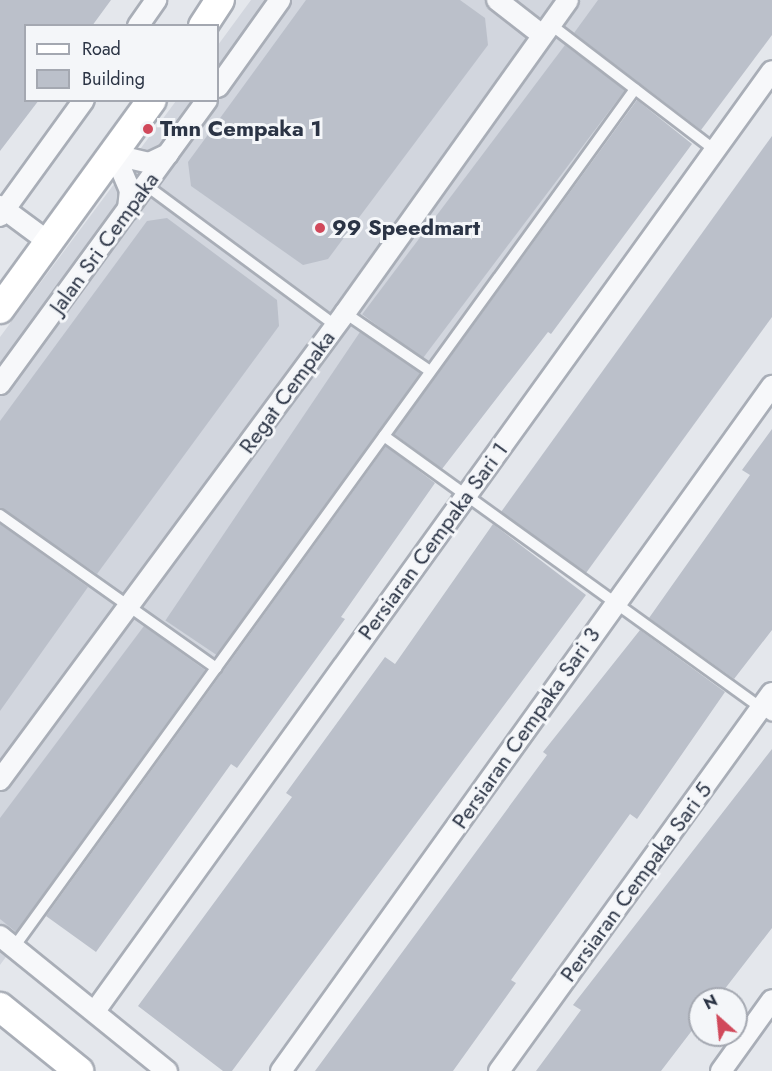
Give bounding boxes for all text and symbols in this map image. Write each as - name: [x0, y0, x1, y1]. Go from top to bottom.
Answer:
- legend: [24, 24, 219, 102]
- text: Road: [82, 36, 121, 62]
- text: Building: [82, 66, 145, 92]
- place label: Tmn Cempaka 1: [160, 116, 322, 142]
- marker: Tmn Cempaka 1: [141, 122, 155, 136]
- street label: Jalan Sri Cempaka: [44, 167, 164, 319]
- place label: 99 Speedmart: [332, 215, 480, 241]
- marker: 99 Speedmart: [313, 221, 327, 235]
- street label: Regat Cempaka: [234, 325, 340, 459]
- street label: Persiaran Cempaka Sari 1: [352, 437, 514, 645]
- street label: Persiaran Cempaka Sari 3: [446, 622, 606, 834]
- street label: Persiaran Cempaka Sari 5: [555, 777, 717, 987]
- north arrow: [688, 987, 748, 1047]
- text: N: [700, 989, 721, 1015]

